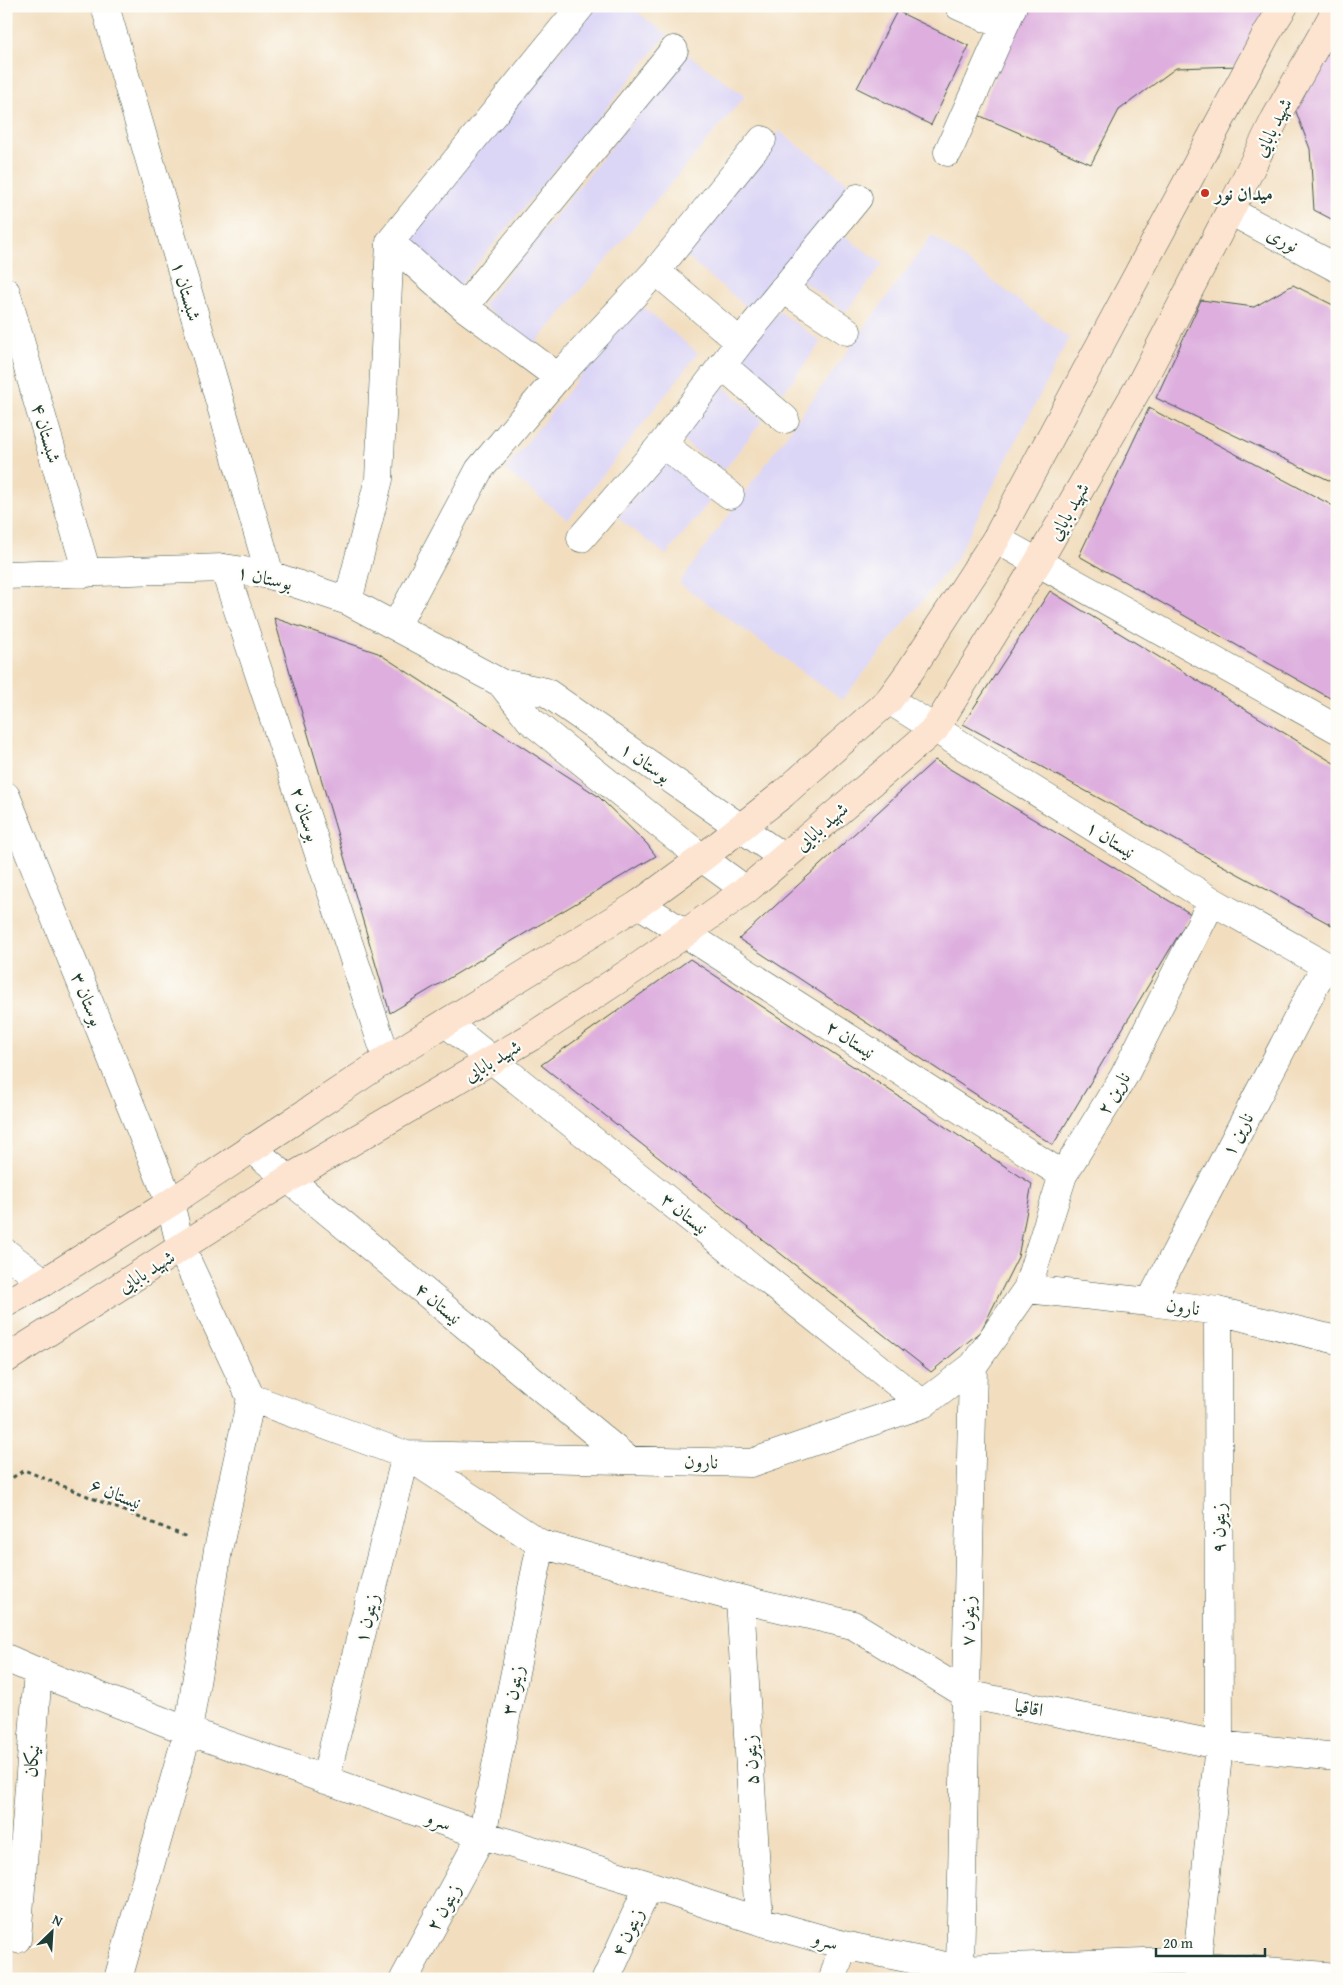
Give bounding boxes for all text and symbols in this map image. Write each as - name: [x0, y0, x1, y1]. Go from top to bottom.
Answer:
- street label: شهید بابایی: [1245, 93, 1299, 161]
- place label: میدان نور: [1213, 179, 1273, 207]
- marker: میدان نور: [1199, 187, 1211, 199]
- street label: نوری: [1262, 219, 1304, 259]
- street label: شبستان ۱: [165, 258, 209, 324]
- street label: شبستان ۴: [25, 400, 69, 466]
- street label: شهید بابایی: [1040, 477, 1096, 545]
- street label: بوستان ۱: [235, 557, 295, 597]
- street label: بوستان ۱: [615, 734, 677, 790]
- street label: بوستان ۲: [284, 783, 328, 845]
- street label: شهید بابایی: [788, 795, 854, 857]
- street label: نیستان ۱: [1081, 813, 1141, 865]
- street label: بوستان ۳: [65, 968, 111, 1030]
- street label: نیستان ۲: [821, 1013, 881, 1065]
- street label: شهید بابایی: [458, 1032, 526, 1088]
- street label: نارین ۲: [1089, 1066, 1137, 1120]
- street label: نارین ۱: [1214, 1107, 1260, 1161]
- street label: نیستان ۳: [655, 1185, 715, 1241]
- street label: شهید بابایی: [112, 1242, 180, 1300]
- street label: نیستان ۴: [409, 1275, 469, 1331]
- street label: نارون: [1164, 1290, 1202, 1322]
- street label: نارون: [684, 1446, 718, 1476]
- street label: نیستان ۶: [86, 1470, 146, 1516]
- street label: زیتون ۹: [1204, 1503, 1232, 1553]
- street label: زیتون ۱: [346, 1590, 386, 1646]
- street label: زیتون ۷: [953, 1595, 981, 1647]
- street label: زیتون ۳: [493, 1662, 531, 1718]
- street label: اقاقیا: [1012, 1691, 1046, 1723]
- street label: زیتون ۵: [735, 1734, 765, 1786]
- street label: نیکان: [16, 1743, 46, 1779]
- street label: سرو: [421, 1802, 455, 1837]
- street label: زیتون ۲: [418, 1878, 468, 1936]
- street label: زیتون ۴: [604, 1903, 650, 1961]
- north arrow: [28, 1908, 78, 1958]
- text: N: [49, 1909, 67, 1932]
- street label: سرو: [808, 1923, 842, 1957]
- scale bar: [1156, 1925, 1264, 1957]
- text: 20 m: [1163, 1932, 1194, 1953]

